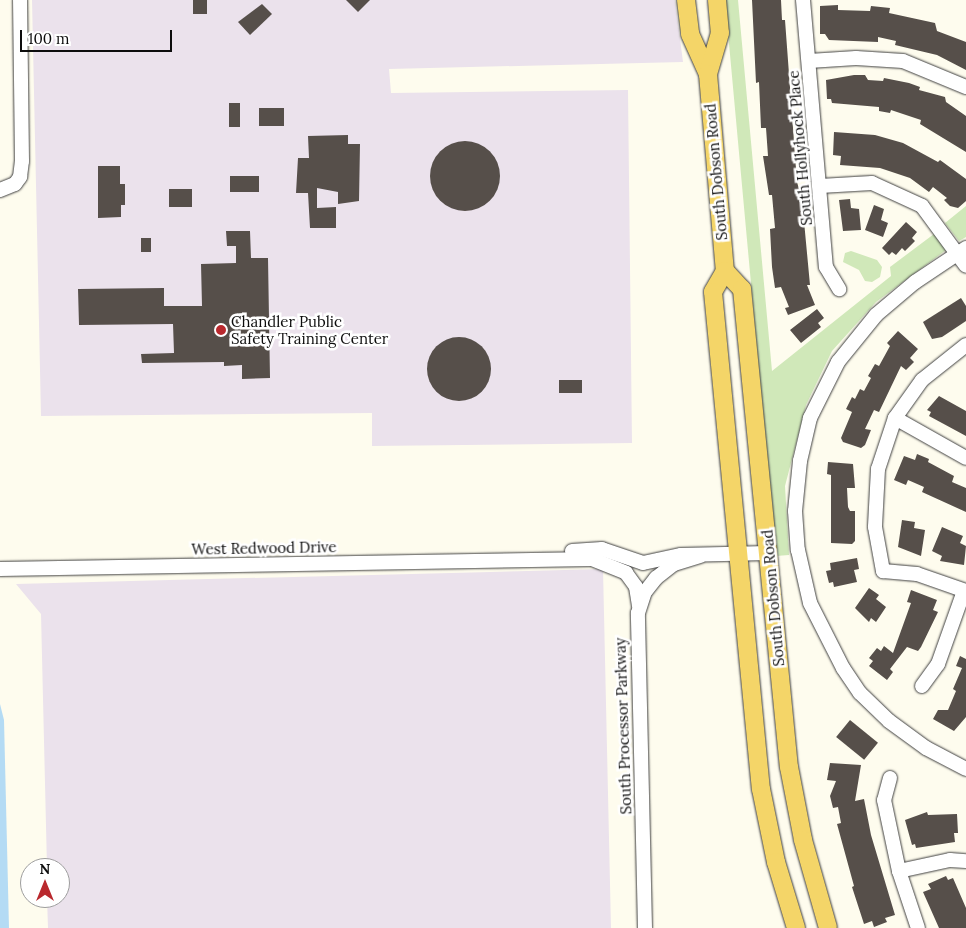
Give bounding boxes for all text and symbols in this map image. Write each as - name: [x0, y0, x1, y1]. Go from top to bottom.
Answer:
- scale bar: [22, 20, 175, 52]
- text: 100 m: [28, 29, 69, 48]
- street label: South Hollyhock Place: [784, 70, 816, 226]
- street label: South Dobson Road: [701, 103, 731, 241]
- place label: Chandler Public Safety Training Center: [231, 312, 388, 347]
- marker: Chandler Public Safety Training Center: [215, 324, 227, 336]
- street label: South Dobson Road: [758, 529, 788, 667]
- street label: West Redwood Drive: [191, 538, 337, 558]
- street label: South Processor Parkway: [611, 637, 635, 815]
- north arrow: [20, 858, 70, 908]
- text: N: [40, 860, 50, 878]

